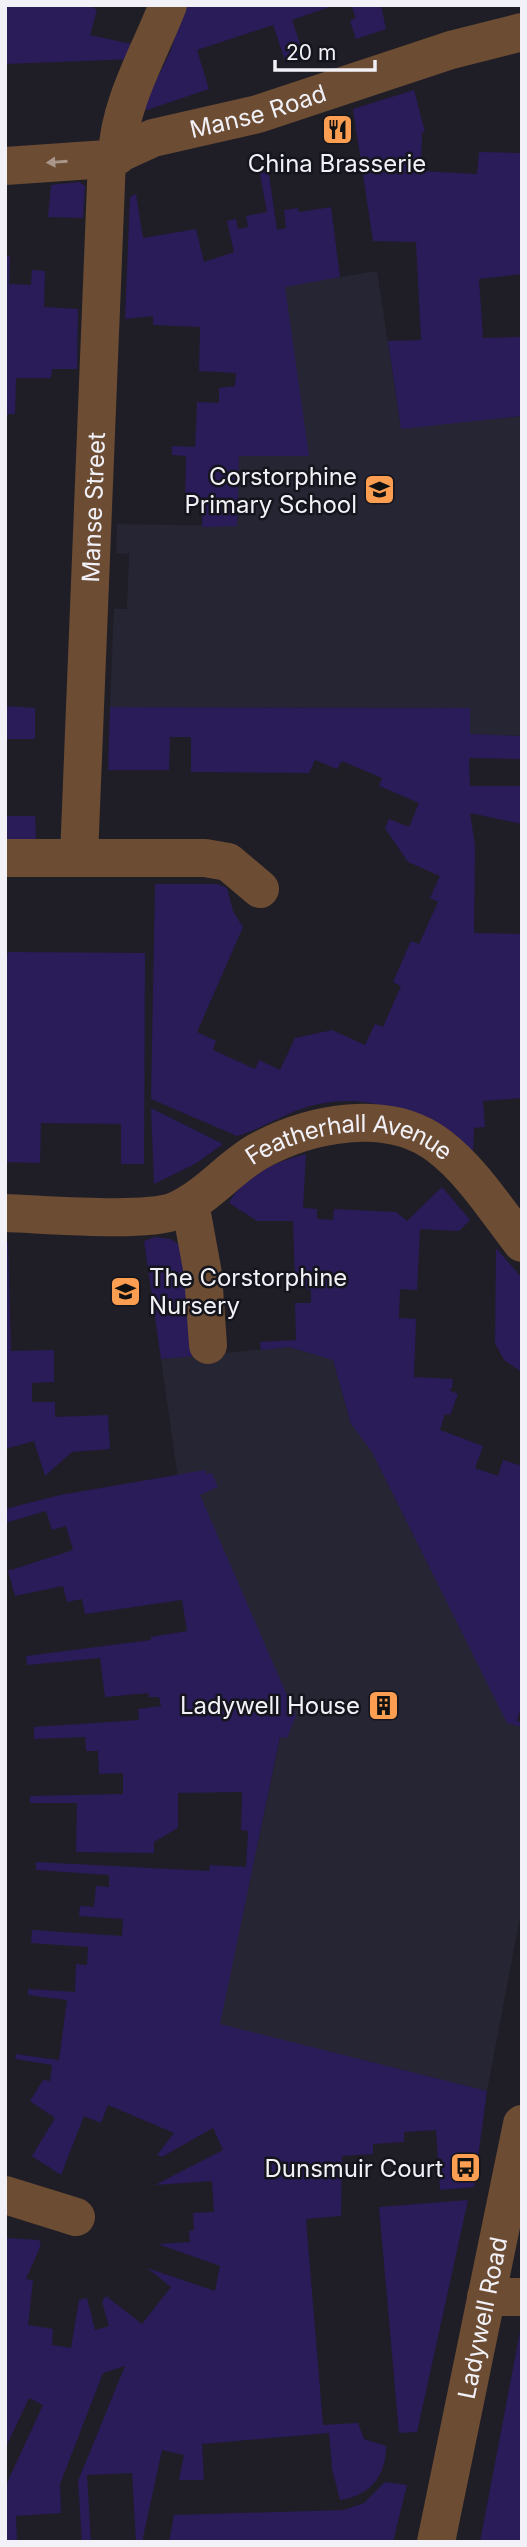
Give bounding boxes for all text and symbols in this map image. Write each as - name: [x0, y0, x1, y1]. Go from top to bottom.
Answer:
- scale bar: [275, 28, 375, 72]
- text: 20 m: [286, 40, 336, 65]
- street label: Manse Road: [187, 78, 330, 144]
- restaurant icon: China Brasserie: [320, 112, 354, 146]
- place label: China Brasserie: [248, 149, 426, 178]
- one-way arrow: [46, 157, 68, 168]
- street label: Manse Street: [76, 431, 111, 583]
- place label: Corstorphine Primary School: [184, 462, 357, 519]
- school or university icon: Corstorphine Primary School: [363, 473, 397, 507]
- text: Featherhall Avenue: [240, 1108, 459, 1170]
- street label: Featherhall Avenue: [239, 1149, 457, 1181]
- place label: The Corstorphine Nursery: [149, 1263, 347, 1320]
- school or university icon: The Corstorphine Nursery: [109, 1274, 143, 1308]
- building icon: Ladywell House: [366, 1688, 400, 1722]
- place label: Ladywell House: [180, 1691, 360, 1720]
- bus stop icon: Dunsmuir Court: [449, 2151, 483, 2185]
- place label: Dunsmuir Court: [264, 2154, 443, 2183]
- street label: Ladywell Road: [451, 2234, 513, 2401]

